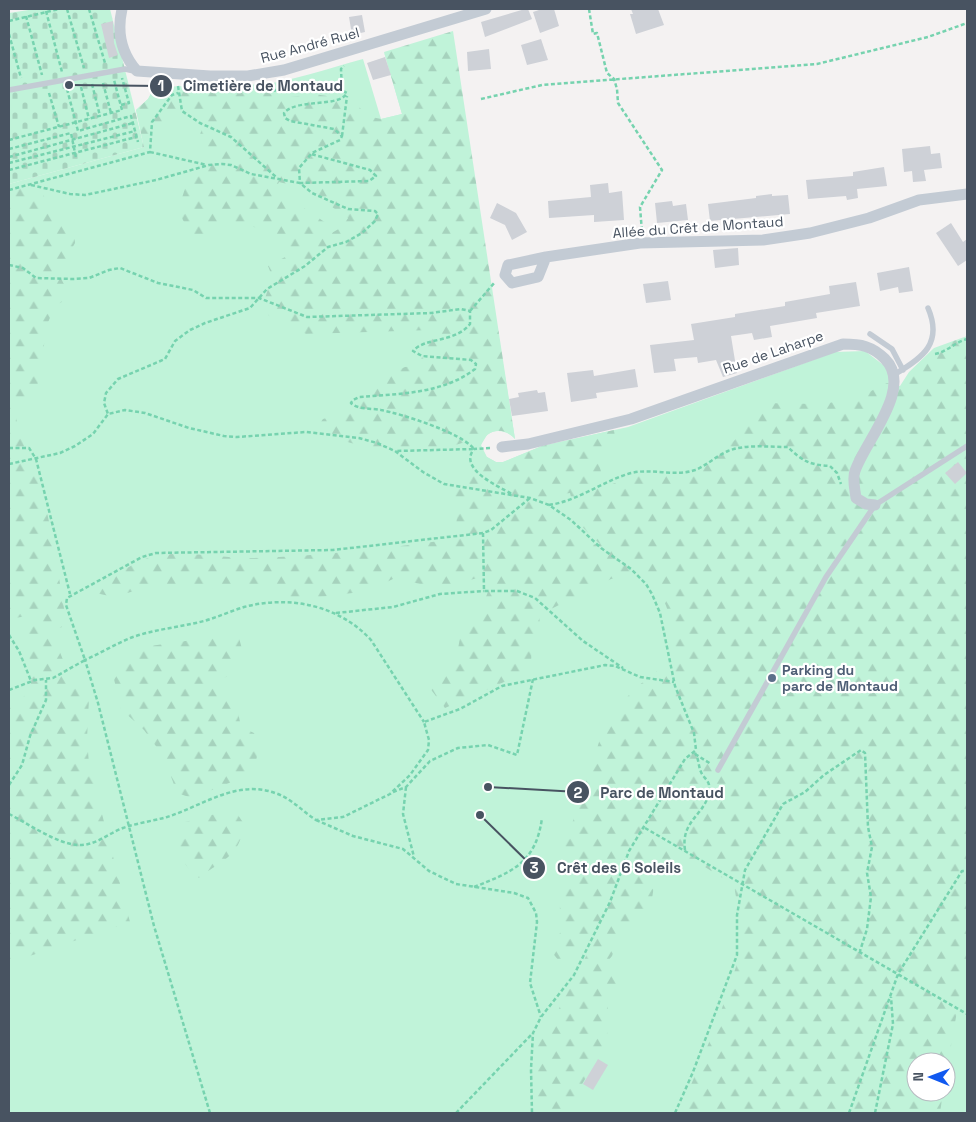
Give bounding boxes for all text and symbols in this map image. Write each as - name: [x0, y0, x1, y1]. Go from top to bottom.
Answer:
- street label: Rue André Ruel: [259, 23, 361, 67]
- callout: Cimetière de Montaud: [148, 71, 353, 101]
- text: 1: [158, 76, 164, 95]
- text: Cimetière de Montaud: [183, 76, 343, 95]
- street label: Allée du Crêt de Montaud: [612, 212, 784, 242]
- street label: Rue de Laharpe: [720, 326, 826, 378]
- place label: Parking du parc de Montaud: [782, 661, 898, 695]
- marker: Parking du parc de Montaud: [766, 672, 778, 684]
- callout: Parc de Montaud: [565, 777, 734, 807]
- text: 2: [574, 783, 583, 802]
- text: Parc de Montaud: [600, 783, 724, 802]
- callout: Crêt des 6 Soleils: [522, 853, 691, 883]
- text: 3: [529, 858, 539, 877]
- text: Crêt des 6 Soleils: [557, 858, 681, 877]
- north arrow: [906, 1052, 956, 1102]
- text: N: [909, 1072, 927, 1082]

